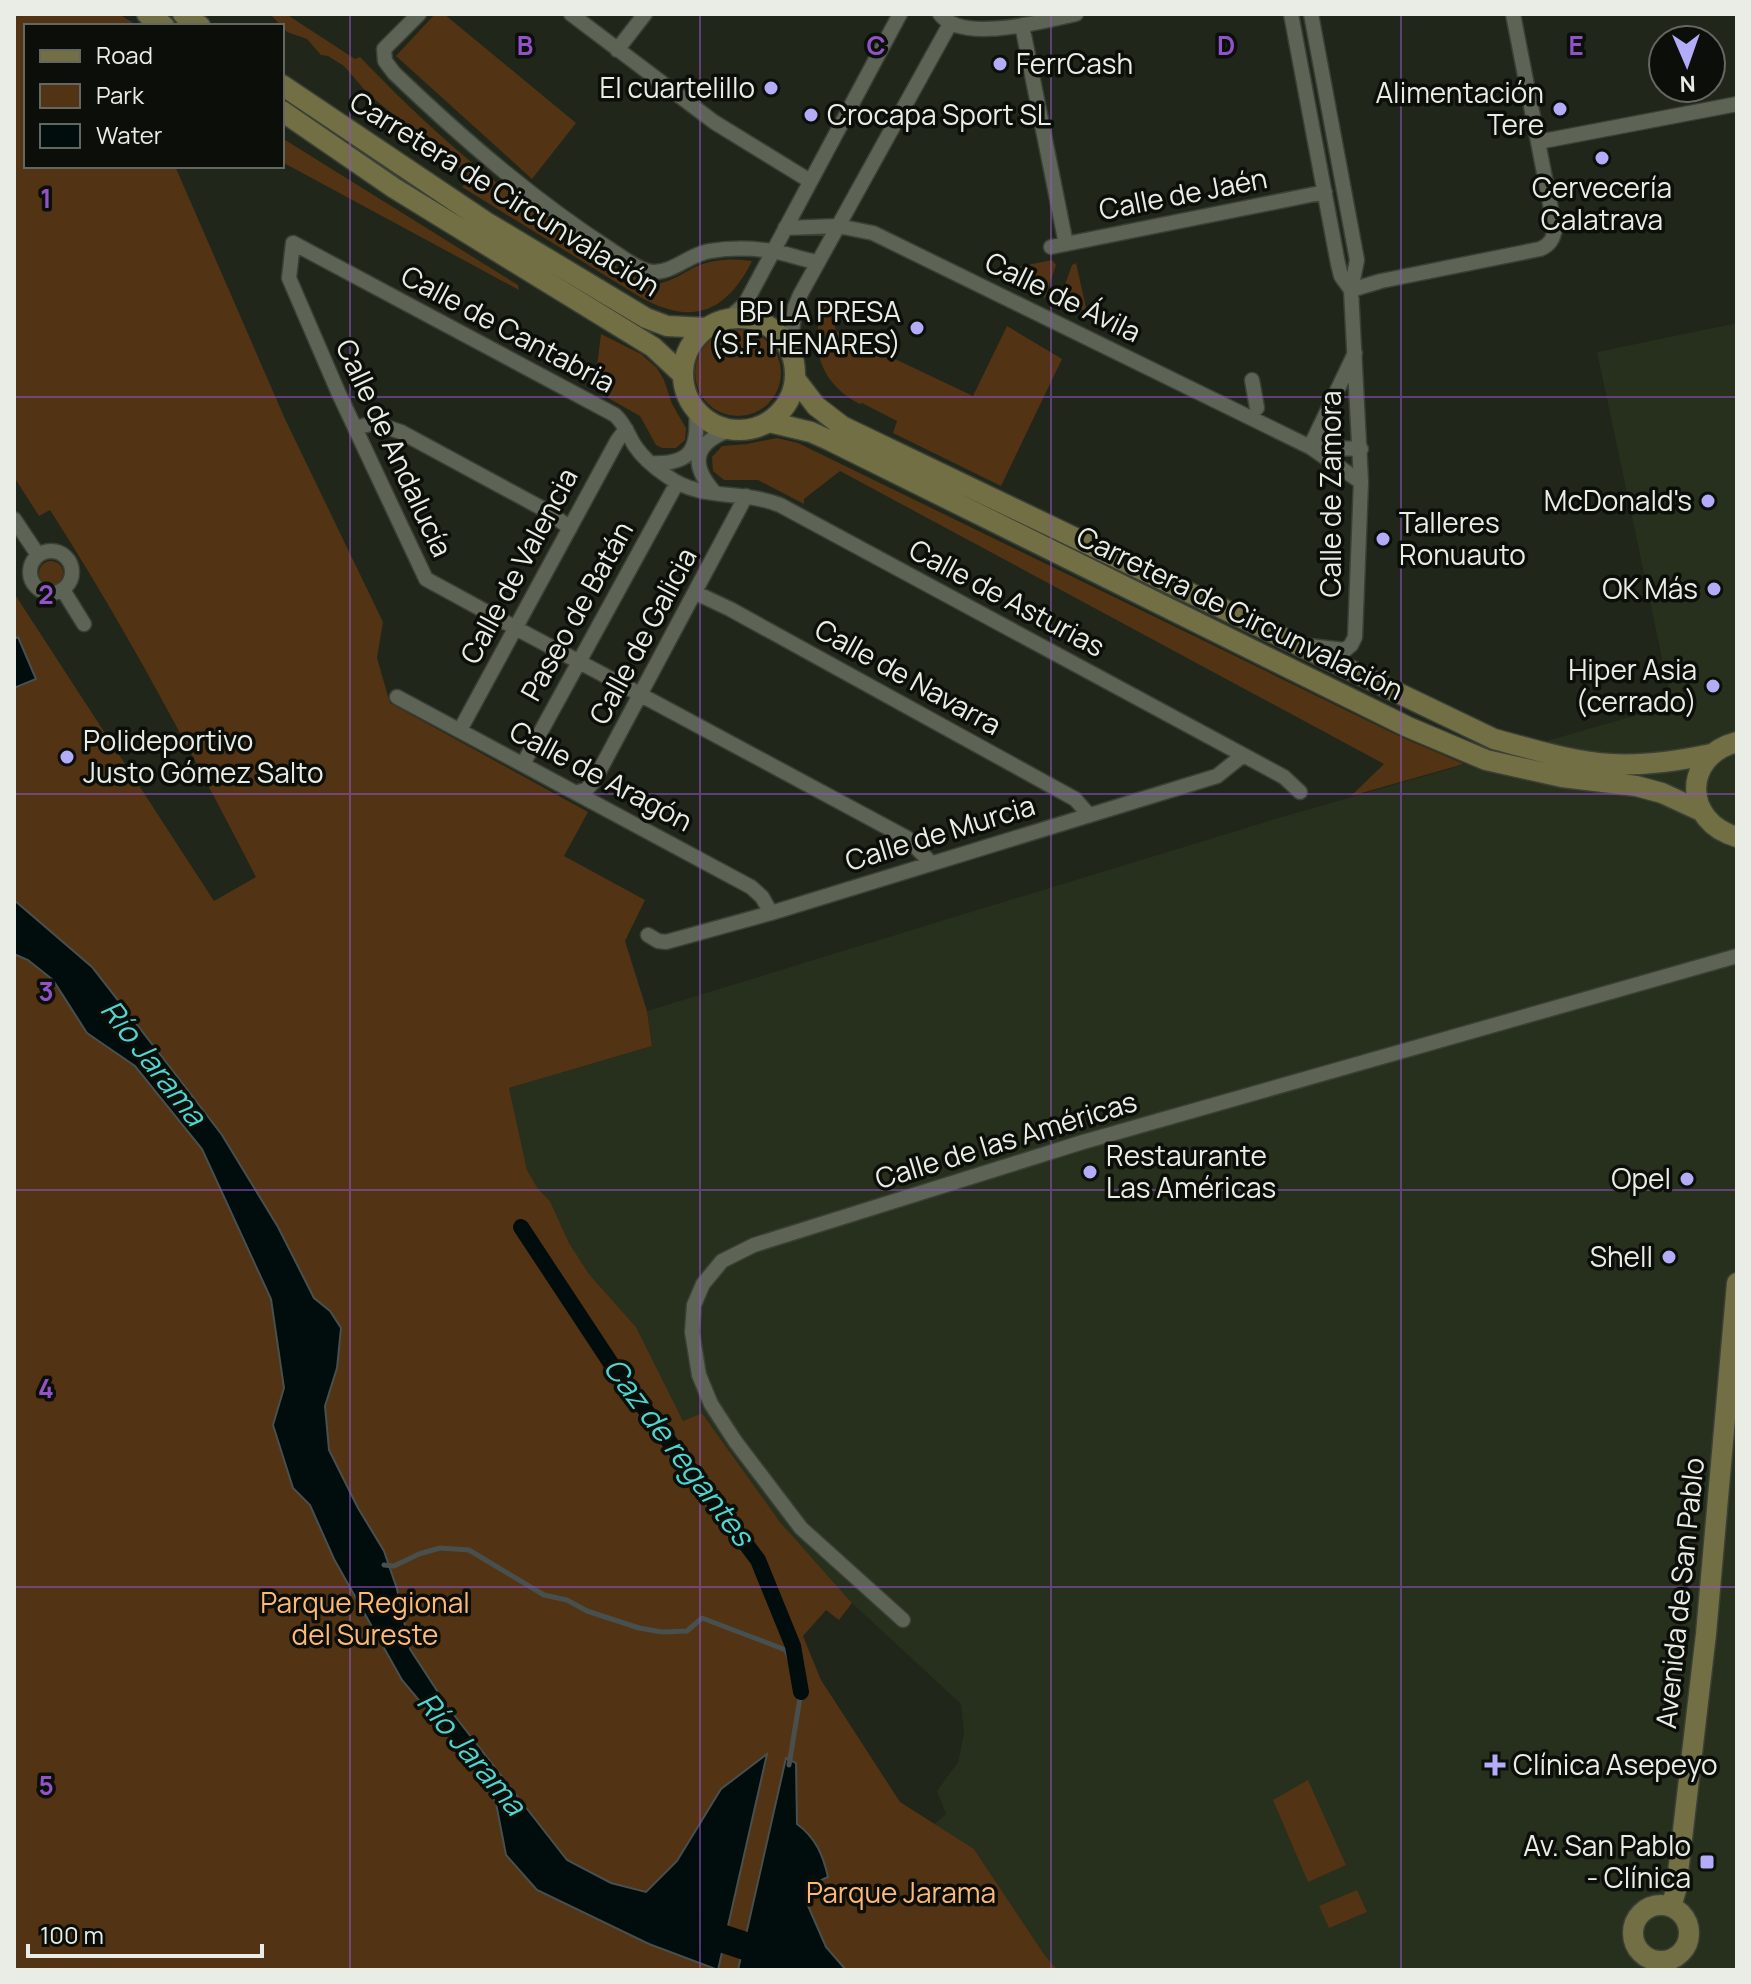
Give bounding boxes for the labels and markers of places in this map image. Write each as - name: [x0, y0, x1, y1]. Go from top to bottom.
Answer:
- place label: FerrCash: [1016, 44, 1133, 82]
- marker: FerrCash: [991, 55, 1009, 73]
- place label: El cuartelillo: [599, 68, 755, 106]
- place label: Alimentación Tere: [1375, 73, 1544, 143]
- marker: El cuartelillo: [762, 79, 780, 97]
- place label: Crocapa Sport SL: [827, 95, 1051, 133]
- marker: Alimentación Tere: [1551, 100, 1569, 118]
- marker: Crocapa Sport SL: [802, 106, 820, 124]
- marker: Cervecería Calatrava: [1593, 149, 1611, 167]
- place label: Cervecería Calatrava: [1532, 168, 1672, 238]
- place label: BP LA PRESA (S.F. HENARES): [711, 292, 901, 362]
- marker: BP LA PRESA (S.F. HENARES): [908, 319, 926, 337]
- place label: McDonald's: [1544, 481, 1692, 519]
- marker: McDonald's: [1699, 492, 1717, 510]
- place label: Talleres Ronuauto: [1399, 503, 1526, 573]
- marker: Talleres Ronuauto: [1374, 530, 1392, 548]
- place label: OK Más: [1602, 569, 1698, 607]
- marker: OK Más: [1705, 580, 1723, 598]
- place label: Hiper Asia (cerrado): [1568, 650, 1697, 720]
- marker: Hiper Asia (cerrado): [1704, 677, 1722, 695]
- place label: Polideportivo Justo Gómez Salto: [83, 721, 323, 791]
- marker: Polideportivo Justo Gómez Salto: [58, 748, 76, 766]
- place label: Restaurante Las Américas: [1106, 1136, 1276, 1206]
- place label: Opel: [1611, 1159, 1671, 1197]
- marker: Restaurante Las Américas: [1081, 1163, 1099, 1181]
- marker: Opel: [1678, 1170, 1696, 1188]
- place label: Shell: [1590, 1237, 1653, 1275]
- marker: Shell: [1660, 1248, 1678, 1266]
- place label: Clínica Asepeyo: [1513, 1745, 1718, 1783]
- marker: Clínica Asepeyo: [1484, 1754, 1506, 1776]
- place label: Av. San Pablo - Clínica: [1523, 1826, 1691, 1896]
- marker: Av. San Pablo - Clínica: [1698, 1853, 1716, 1871]

